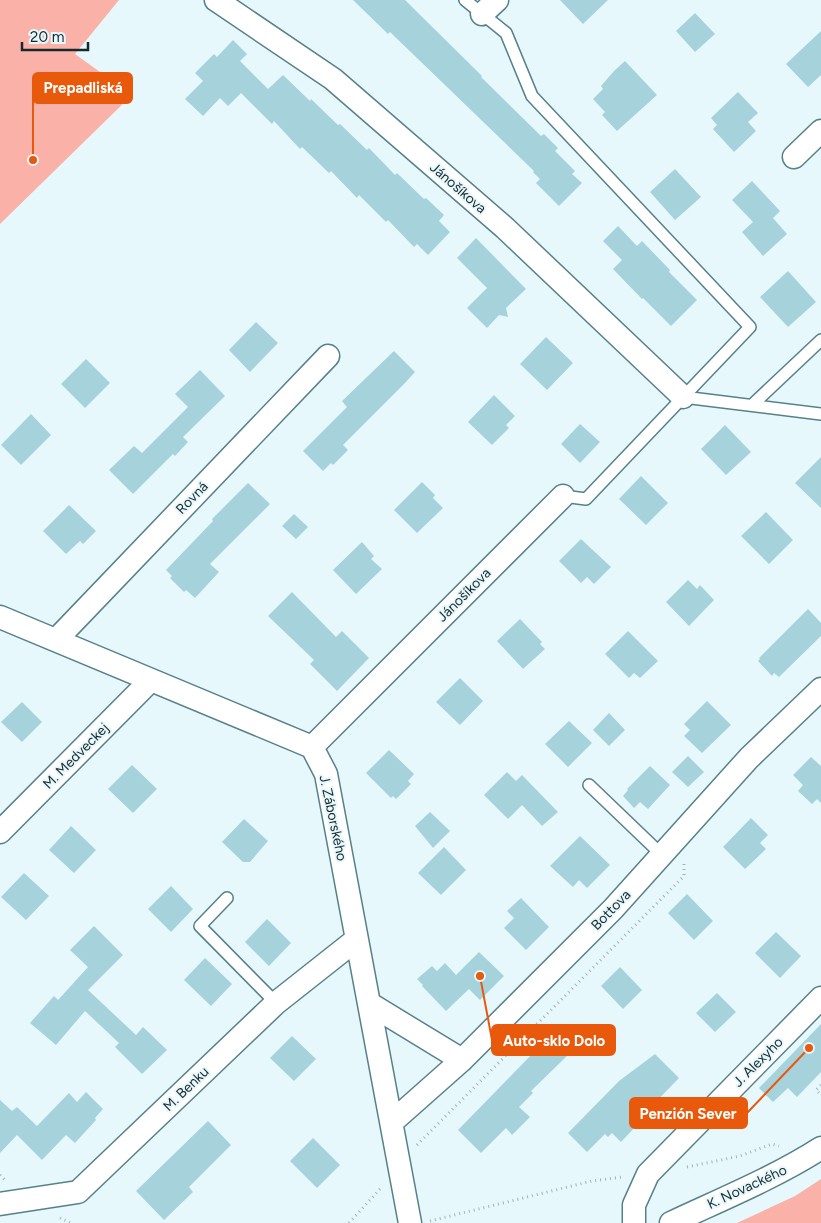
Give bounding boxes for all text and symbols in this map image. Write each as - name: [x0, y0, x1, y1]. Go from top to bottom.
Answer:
- scale bar: [22, 20, 89, 52]
- text: 20 m: [30, 28, 64, 46]
- callout: Prepadliská: [33, 73, 132, 103]
- text: Prepadliská: [43, 79, 123, 97]
- street label: Jánošíkova: [426, 159, 490, 217]
- street label: Rovná: [172, 478, 212, 518]
- street label: Jánošíkova: [434, 565, 494, 625]
- street label: M. Medveckej: [39, 719, 113, 793]
- street label: J. Záborského: [316, 773, 350, 863]
- street label: Bottova: [588, 886, 634, 934]
- callout: Auto-sklo Dolo: [492, 1025, 615, 1055]
- text: Auto-sklo Dolo: [503, 1032, 606, 1050]
- street label: J. Alexyho: [729, 1033, 787, 1091]
- street label: M. Benku: [160, 1063, 212, 1115]
- callout: Penzión Sever: [630, 1098, 747, 1128]
- text: Penzión Sever: [640, 1105, 737, 1123]
- street label: K. Novackého: [705, 1161, 789, 1213]

